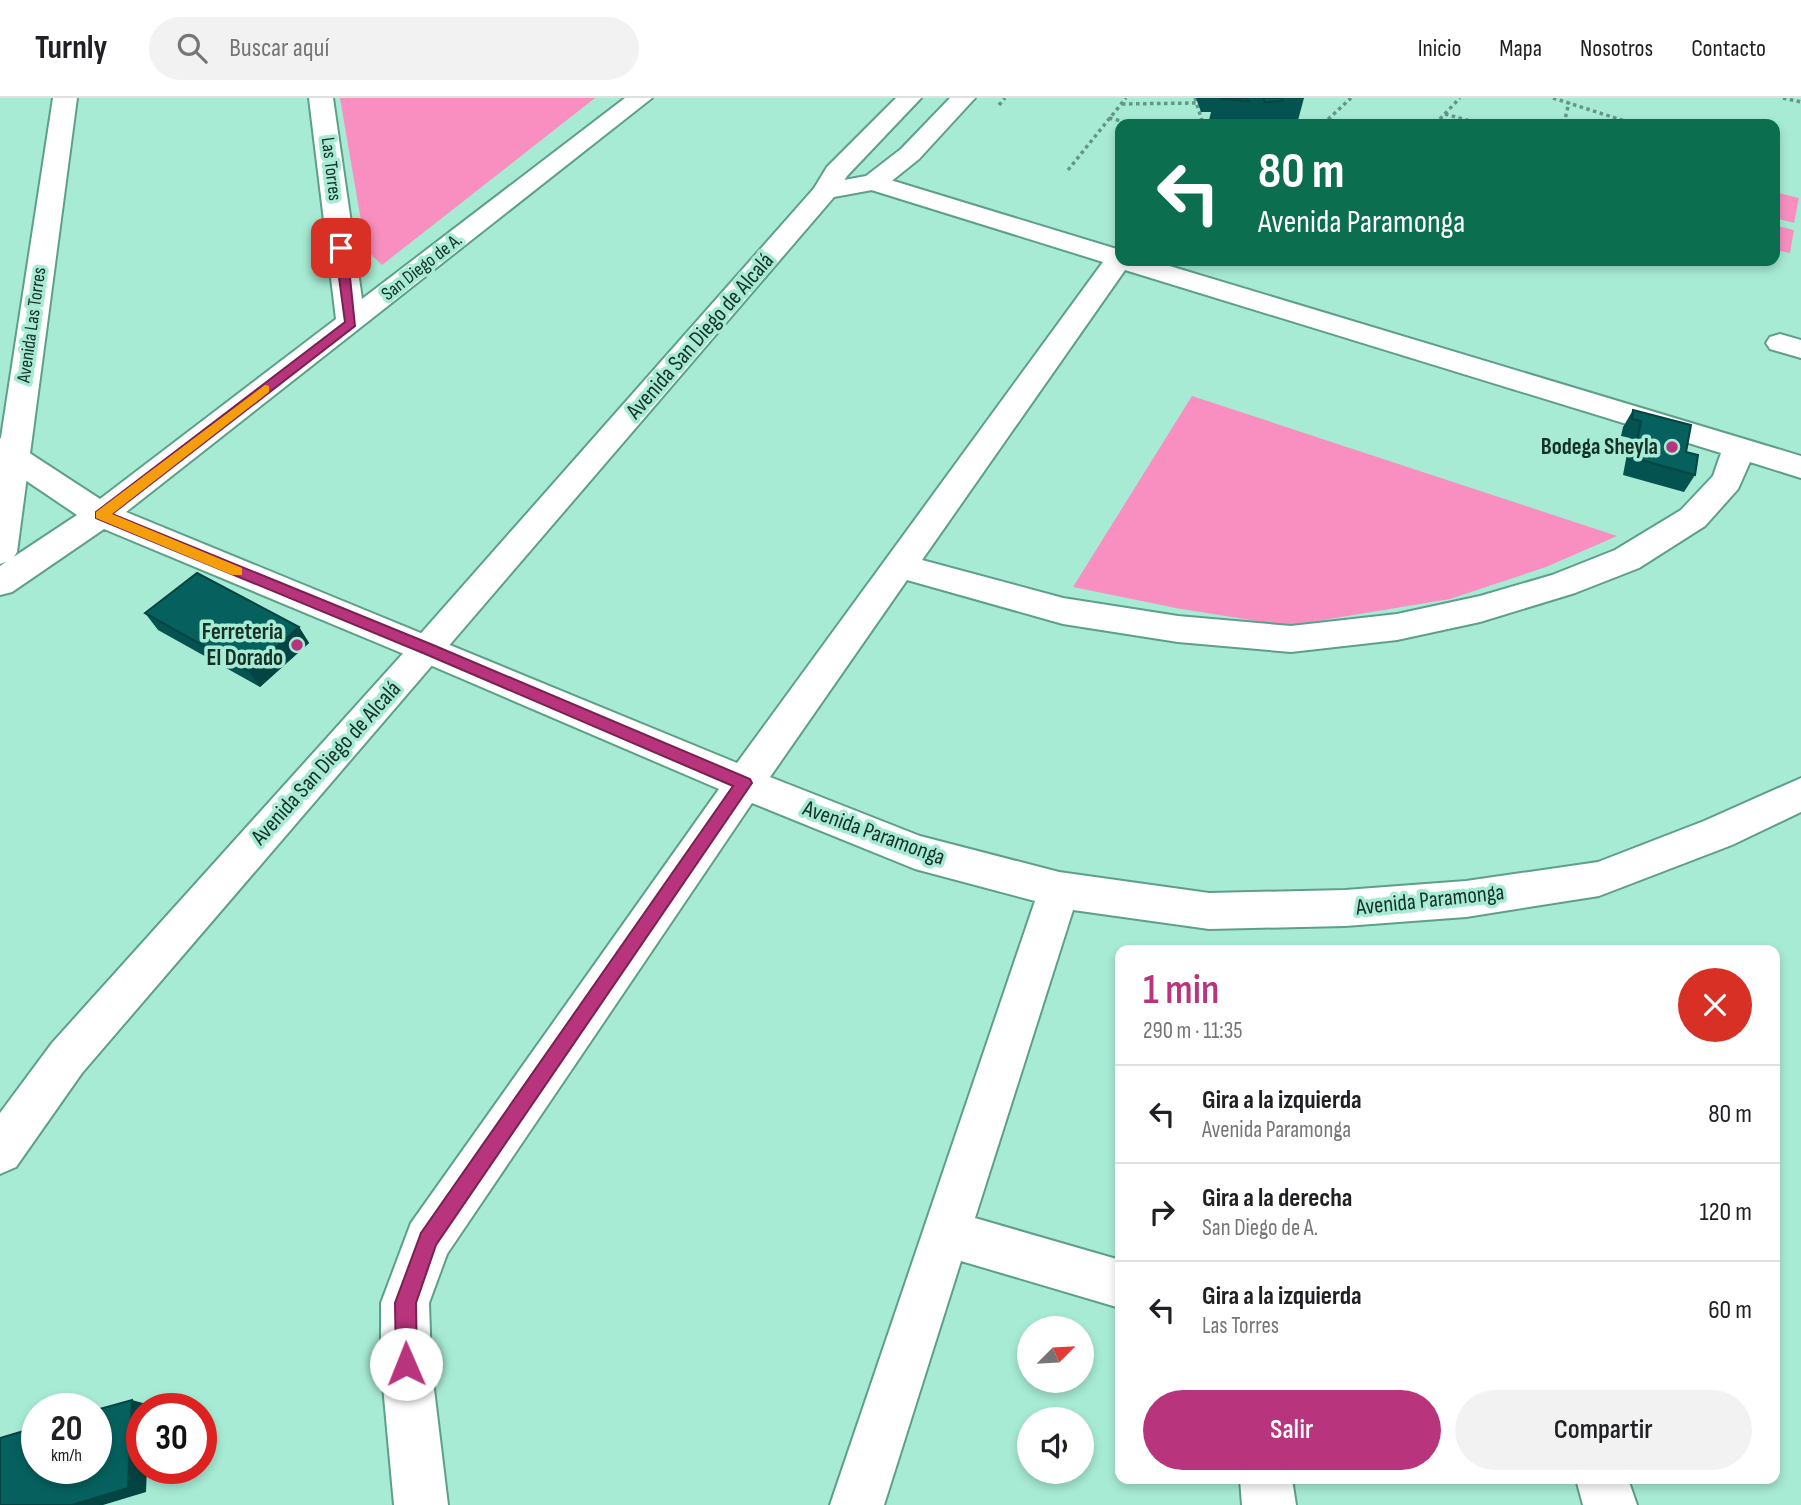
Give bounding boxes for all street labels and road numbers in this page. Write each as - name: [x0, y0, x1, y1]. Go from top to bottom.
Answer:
- street label: Las Torres: [316, 136, 346, 202]
- street label: San Diego de A.: [377, 228, 467, 306]
- street label: Avenida San Diego de Alcalá: [620, 247, 780, 426]
- street label: Avenida Las Torres: [12, 266, 52, 385]
- street label: Avenida San Diego de Alcalá: [244, 675, 407, 851]
- street label: Avenida Paramonga: [798, 794, 949, 872]
- street label: Avenida Paramonga: [1353, 878, 1506, 922]

